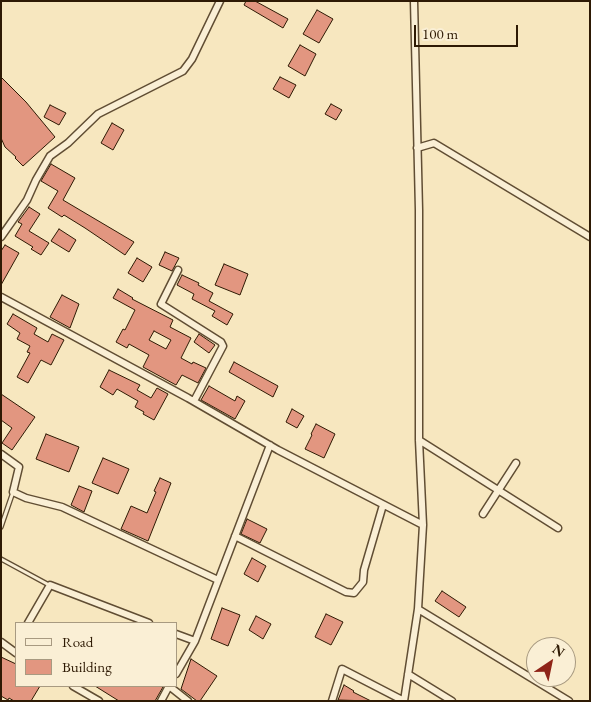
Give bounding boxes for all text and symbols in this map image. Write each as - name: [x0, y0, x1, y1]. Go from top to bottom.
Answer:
- scale bar: [416, 15, 520, 47]
- text: 100 m: [422, 24, 458, 43]
- legend: [15, 622, 178, 687]
- text: Road: [62, 632, 93, 651]
- north arrow: [526, 637, 576, 687]
- text: N: [549, 640, 569, 661]
- text: Building: [62, 657, 112, 676]

